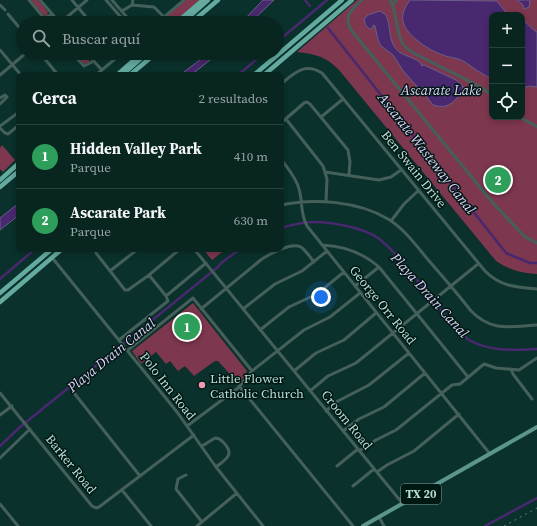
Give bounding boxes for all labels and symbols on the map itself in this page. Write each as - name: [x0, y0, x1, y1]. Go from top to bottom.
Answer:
- water label: Ascarate Lake: [400, 80, 481, 100]
- water label: Ascarate Wasteway Canal: [373, 87, 481, 218]
- street label: Ben Swain Drive: [378, 127, 451, 211]
- pin: 2: [485, 165, 511, 195]
- water label: Playa Drain Canal: [386, 247, 474, 342]
- street label: George Orr Road: [346, 262, 421, 349]
- your location: [311, 287, 331, 307]
- pin: 1: [174, 312, 200, 342]
- water label: Playa Drain Canal: [62, 313, 159, 397]
- street label: Polo Inn Road: [136, 349, 200, 424]
- place label: Little Flower Catholic Church: [210, 370, 304, 402]
- marker: Little Flower Catholic Church: [197, 380, 207, 390]
- street label: Croom Road: [318, 387, 377, 454]
- street label: Barker Road: [42, 431, 101, 498]
- road number: TX 20: [401, 484, 441, 504]

